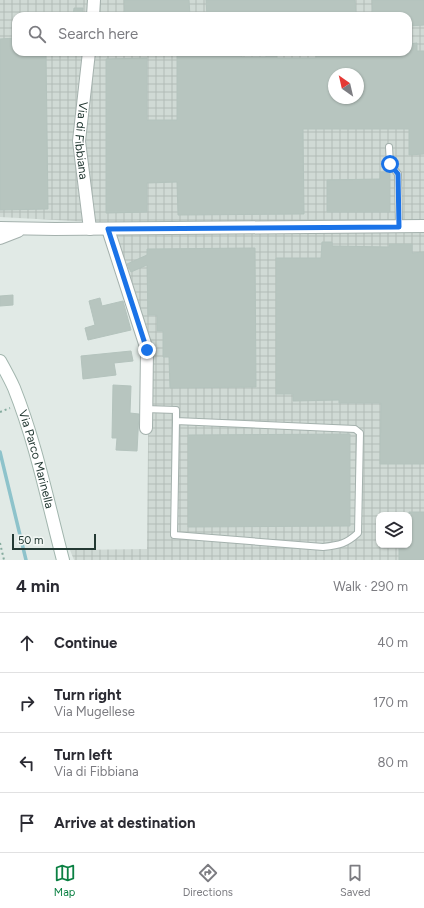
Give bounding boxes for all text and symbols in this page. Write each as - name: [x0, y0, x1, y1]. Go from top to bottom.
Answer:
- search box: [12, 12, 412, 56]
- icon: search: [26, 23, 48, 45]
- text: Search here: [58, 25, 138, 43]
- north arrow: [328, 68, 364, 104]
- street label: Via di Fibbiana: [72, 101, 91, 180]
- route start: [381, 155, 399, 173]
- route end: [138, 341, 156, 359]
- street label: Via Parco Marinella: [16, 408, 57, 510]
- map controls: [376, 512, 412, 548]
- button: layers: [376, 512, 412, 548]
- scale bar: [12, 532, 96, 551]
- text: 50 m: [18, 534, 43, 547]
- text: 4 min: [16, 576, 60, 596]
- text: Walk · 290 m: [333, 579, 408, 594]
- icon: ahead: [16, 632, 38, 654]
- text: Continue: [54, 634, 117, 652]
- text: 40 m: [377, 635, 408, 650]
- text: Turn right: [54, 686, 122, 704]
- icon: right: [16, 692, 38, 714]
- text: 170 m: [373, 695, 408, 710]
- text: Via Mugellese: [54, 704, 135, 719]
- text: Turn left: [54, 746, 112, 764]
- icon: left: [16, 752, 38, 774]
- text: 80 m: [377, 755, 408, 770]
- text: Via di Fibbiana: [54, 764, 139, 779]
- icon: arrive: [16, 812, 38, 834]
- text: Arrive at destination: [54, 814, 195, 832]
- tab: Map: [54, 862, 76, 899]
- tab: Directions: [183, 862, 233, 899]
- tab: Saved: [340, 862, 370, 899]

